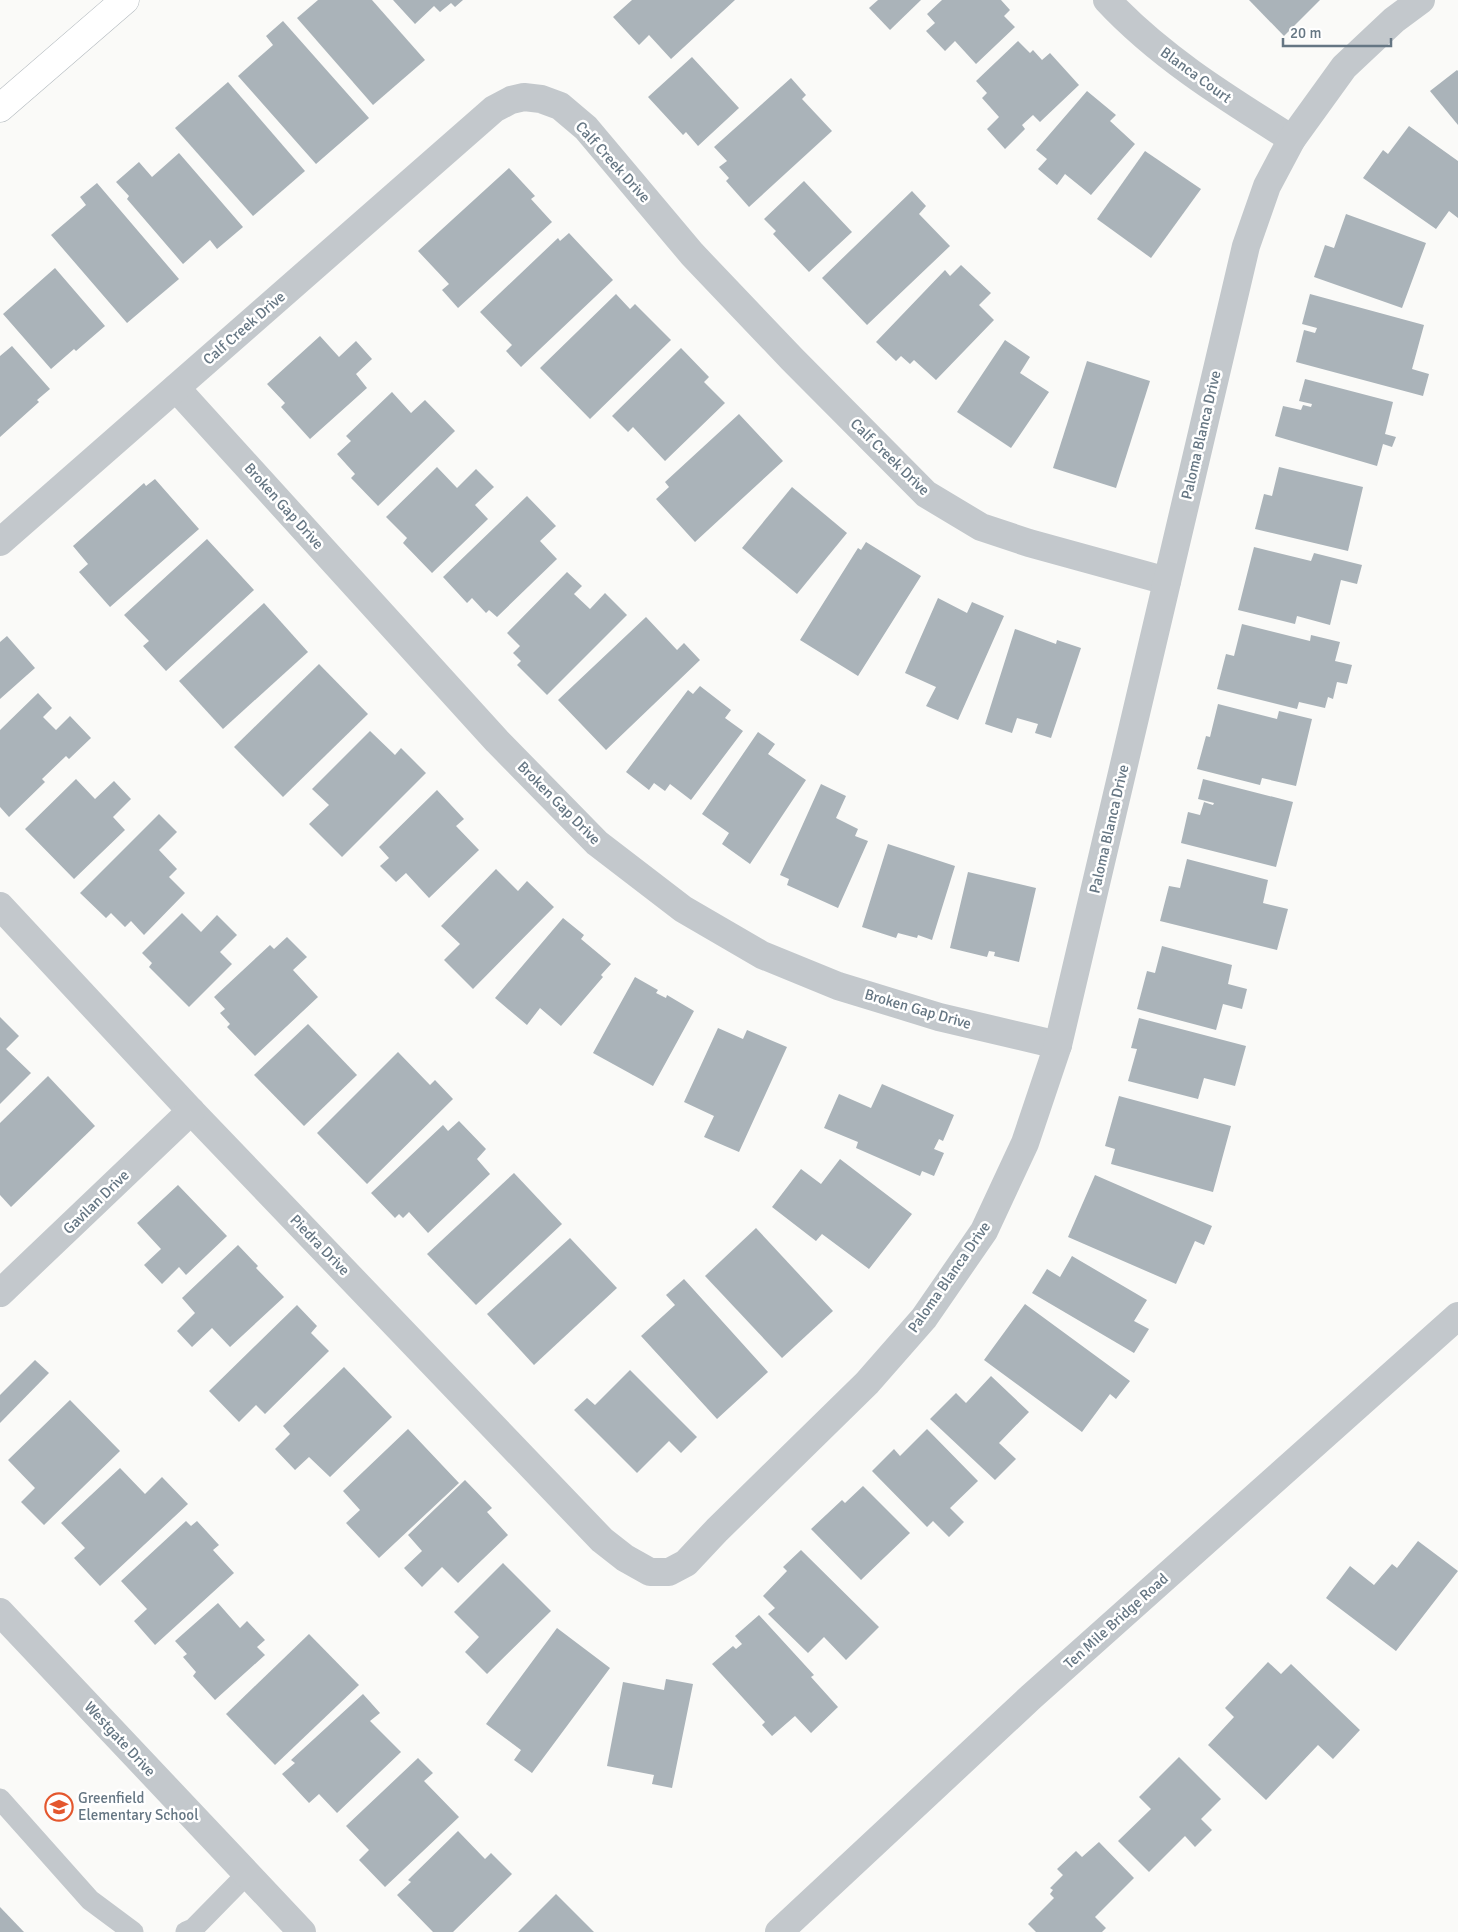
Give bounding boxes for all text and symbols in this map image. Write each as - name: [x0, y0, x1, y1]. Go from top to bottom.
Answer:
- scale bar: [1283, 15, 1390, 47]
- text: 20 m: [1290, 24, 1321, 42]
- street label: Blanca Court: [1157, 43, 1235, 107]
- street label: Calf Creek Drive: [572, 118, 654, 206]
- street label: Calf Creek Drive: [199, 287, 289, 369]
- street label: Paloma Blanca Drive: [1177, 369, 1225, 501]
- street label: Calf Creek Drive: [847, 415, 933, 499]
- street label: Broken Gap Drive: [240, 459, 328, 553]
- street label: Broken Gap Drive: [514, 758, 604, 848]
- street label: Paloma Blanca Drive: [1085, 763, 1133, 895]
- street label: Broken Gap Drive: [863, 985, 973, 1033]
- street label: Gavilan Drive: [59, 1166, 133, 1238]
- street label: Piedra Drive: [286, 1211, 354, 1279]
- street label: Paloma Blanca Drive: [904, 1218, 994, 1336]
- street label: Ten Mile Bridge Road: [1060, 1570, 1172, 1672]
- street label: Westgate Drive: [81, 1698, 159, 1780]
- place label: Greenfield Elementary School: [78, 1789, 199, 1824]
- school or university icon: Greenfield Elementary School: [44, 1792, 74, 1822]

